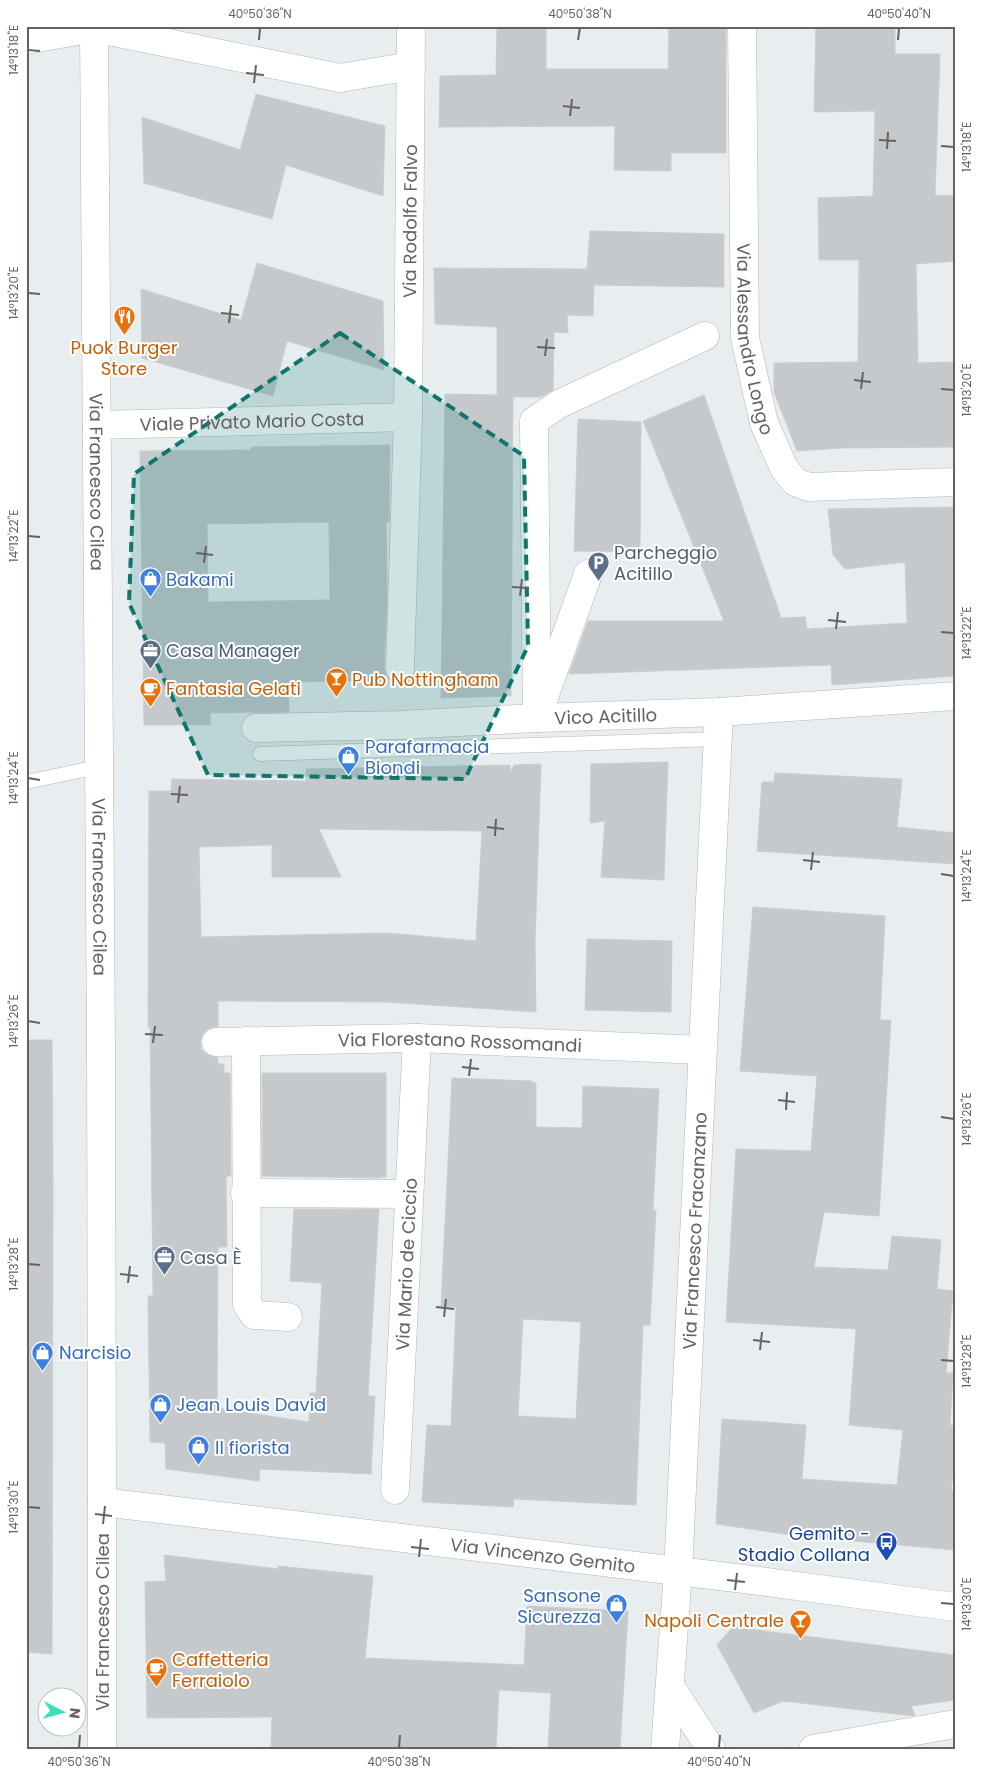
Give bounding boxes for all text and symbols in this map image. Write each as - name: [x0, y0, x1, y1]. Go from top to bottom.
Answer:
- text: 40°50'36"N: [228, 5, 292, 22]
- text: 40°50'38"N: [548, 5, 612, 22]
- text: 40°50'40"N: [867, 5, 931, 22]
- text: 14°13'18"E: [5, 25, 22, 75]
- text: 14°13'18"E: [958, 122, 975, 172]
- street label: Via Rodolfo Falvo: [396, 144, 423, 298]
- street label: Via Alessandro Longo: [732, 243, 780, 439]
- text: 14°13'20"E: [5, 266, 22, 320]
- restaurant icon: Puok Burger Store: [112, 305, 136, 336]
- place label: Puok Burger Store: [71, 335, 178, 381]
- text: 14°13'20"E: [958, 363, 975, 417]
- street label: Via Francesco Cilea: [84, 393, 110, 571]
- street label: Viale Privato Mario Costa: [139, 406, 365, 436]
- text: 14°13'22"E: [5, 510, 22, 562]
- place label: Parcheggio Acitillo: [614, 540, 717, 586]
- parking icon: Parcheggio Acitillo: [586, 550, 610, 581]
- shop icon: Bakami: [138, 567, 162, 598]
- place label: Bakami: [166, 567, 234, 592]
- text: 14°13'22"E: [958, 607, 975, 659]
- office icon: Casa Manager: [138, 638, 162, 669]
- place label: Casa Manager: [166, 638, 300, 663]
- bar icon: Pub Nottingham: [324, 667, 348, 698]
- place label: Pub Nottingham: [352, 667, 499, 692]
- cafe icon: Fantasia Gelati: [138, 676, 162, 707]
- place label: Fantasia Gelati: [166, 676, 301, 701]
- street label: Vico Acitillo: [554, 702, 658, 730]
- place label: Parafarmacia Biondi: [365, 734, 490, 780]
- shop icon: Parafarmacia Biondi: [337, 744, 361, 775]
- text: 14°13'24"E: [5, 751, 22, 805]
- street label: Via Francesco Cilea: [87, 798, 113, 976]
- text: 14°13'24"E: [958, 849, 975, 903]
- text: 14°13'26"E: [5, 994, 22, 1048]
- street label: Via Florestano Rossomandi: [338, 1025, 582, 1057]
- text: 14°13'26"E: [958, 1092, 975, 1146]
- street label: Via Francesco Fracanzano: [676, 1111, 712, 1350]
- street label: Via Mario de Ciccio: [389, 1177, 423, 1351]
- text: 14°13'28"E: [5, 1237, 22, 1291]
- office icon: Casa È: [152, 1245, 176, 1276]
- place label: Casa È: [180, 1245, 242, 1270]
- text: 14°13'28"E: [958, 1334, 975, 1388]
- shop icon: Narcisio: [31, 1340, 55, 1371]
- place label: Narcisio: [59, 1340, 131, 1365]
- shop icon: Jean Louis David: [148, 1392, 172, 1423]
- place label: Jean Louis David: [176, 1392, 326, 1417]
- shop icon: Il fiorista: [187, 1435, 211, 1466]
- place label: Il fiorista: [215, 1435, 290, 1460]
- text: 14°13'30"E: [5, 1480, 22, 1534]
- place label: Gemito - Stadio Collana: [738, 1521, 870, 1567]
- street label: Via Vincenzo Gemito: [449, 1531, 637, 1578]
- bus stop icon: Gemito - Stadio Collana: [874, 1531, 898, 1562]
- street label: Via Francesco Cilea: [90, 1533, 115, 1711]
- text: 14°13'30"E: [958, 1577, 975, 1631]
- place label: Sansone Sicurezza: [517, 1583, 601, 1629]
- shop icon: Sansone Sicurezza: [605, 1593, 629, 1624]
- place label: Napoli Centrale: [644, 1608, 784, 1633]
- bar icon: Napoli Centrale: [788, 1608, 812, 1639]
- place label: Caffetteria Ferraiolo: [172, 1647, 269, 1693]
- cafe icon: Caffetteria Ferraiolo: [144, 1657, 168, 1688]
- north arrow: [38, 1688, 88, 1738]
- text: N: [64, 1707, 85, 1720]
- text: 40°50'36"N: [47, 1753, 111, 1770]
- text: 40°50'38"N: [367, 1753, 431, 1770]
- text: 40°50'40"N: [687, 1753, 751, 1770]

